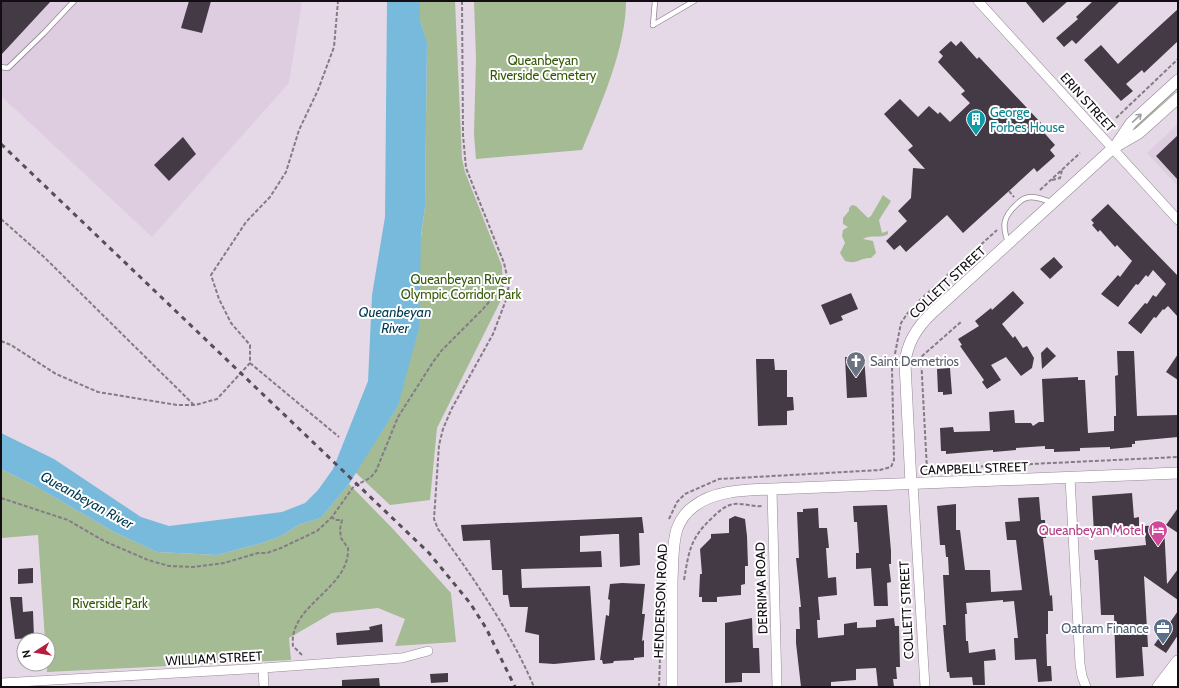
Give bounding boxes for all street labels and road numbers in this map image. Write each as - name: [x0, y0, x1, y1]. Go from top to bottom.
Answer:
- street label: ERIN STREET: [1057, 69, 1119, 135]
- street label: COLLETT STREET: [906, 243, 989, 321]
- street label: CAMPBELL STREET: [919, 458, 1029, 478]
- street label: DERRIMA ROAD: [751, 542, 771, 634]
- street label: HENDERSON ROAD: [650, 543, 670, 659]
- street label: COLLETT STREET: [895, 560, 917, 660]
- street label: WILLIAM STREET: [165, 647, 263, 669]

